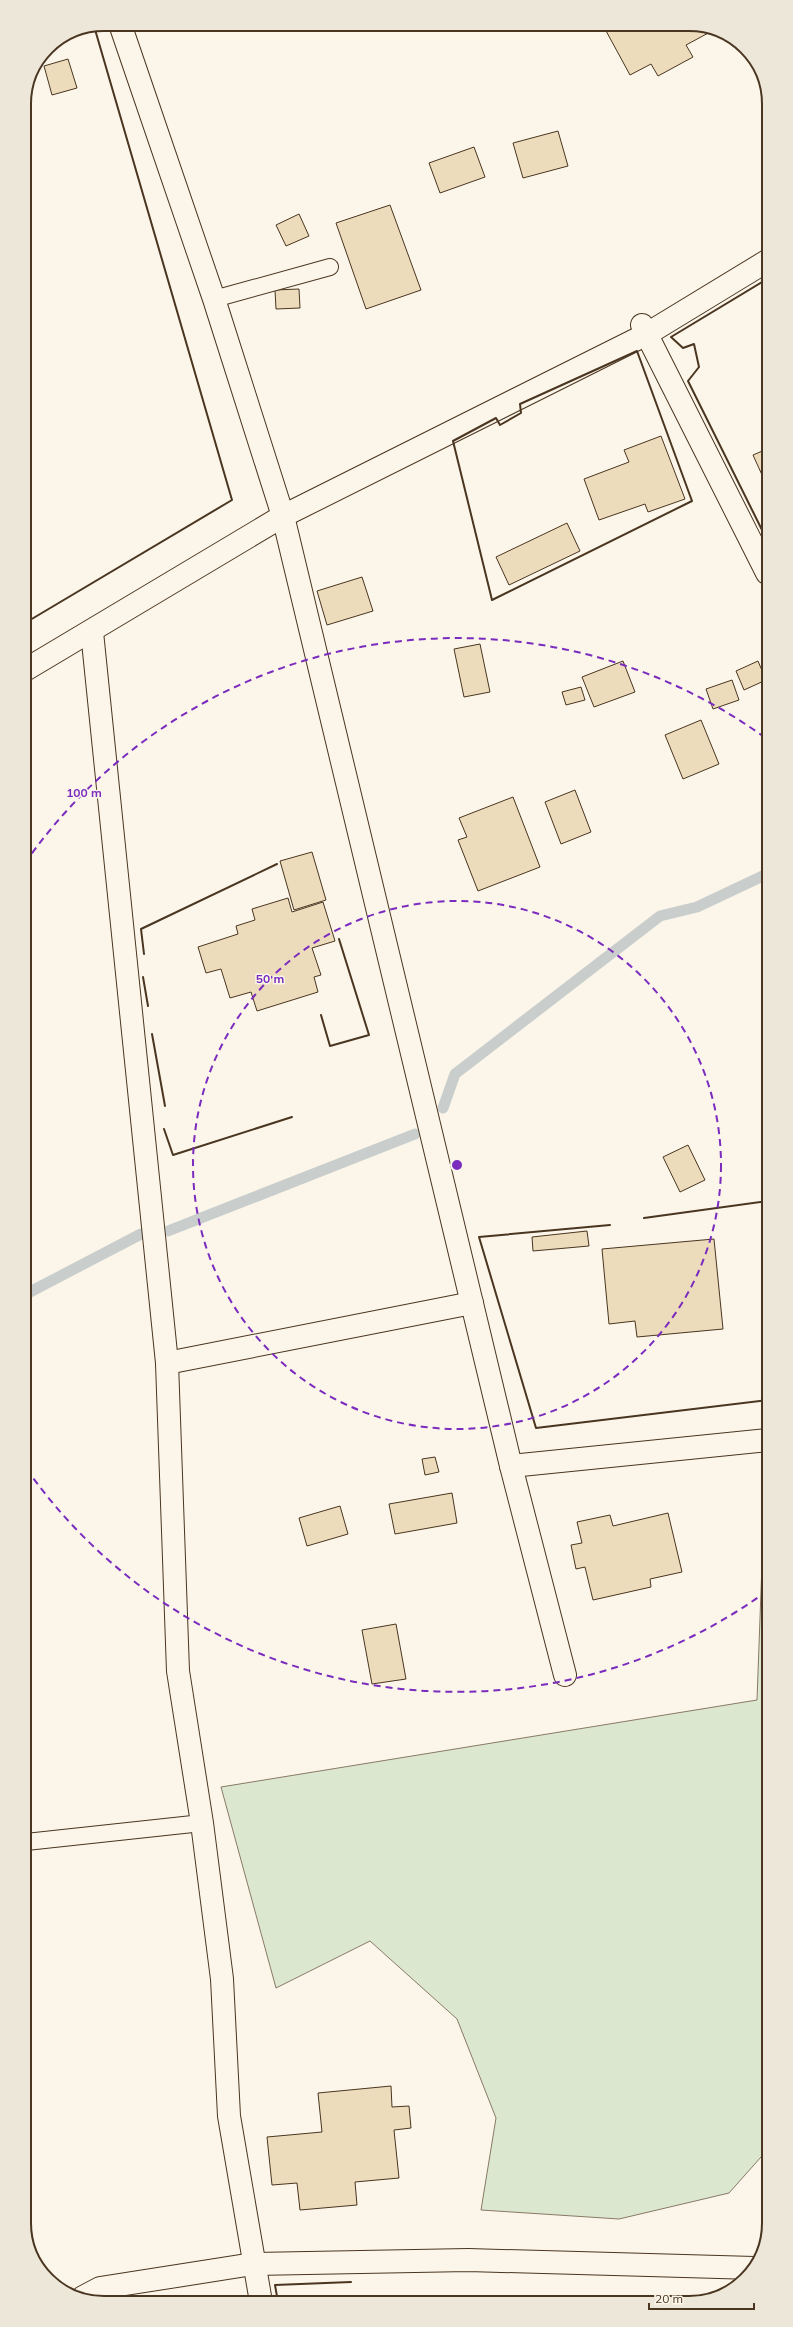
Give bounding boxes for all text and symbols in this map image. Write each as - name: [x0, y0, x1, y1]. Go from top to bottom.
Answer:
- text: 100 m: [66, 785, 102, 800]
- text: 50 m: [256, 971, 284, 986]
- centre of rings: [450, 1158, 464, 1172]
- scale bar: [649, 2285, 754, 2311]
- text: 20 m: [655, 2291, 683, 2306]

